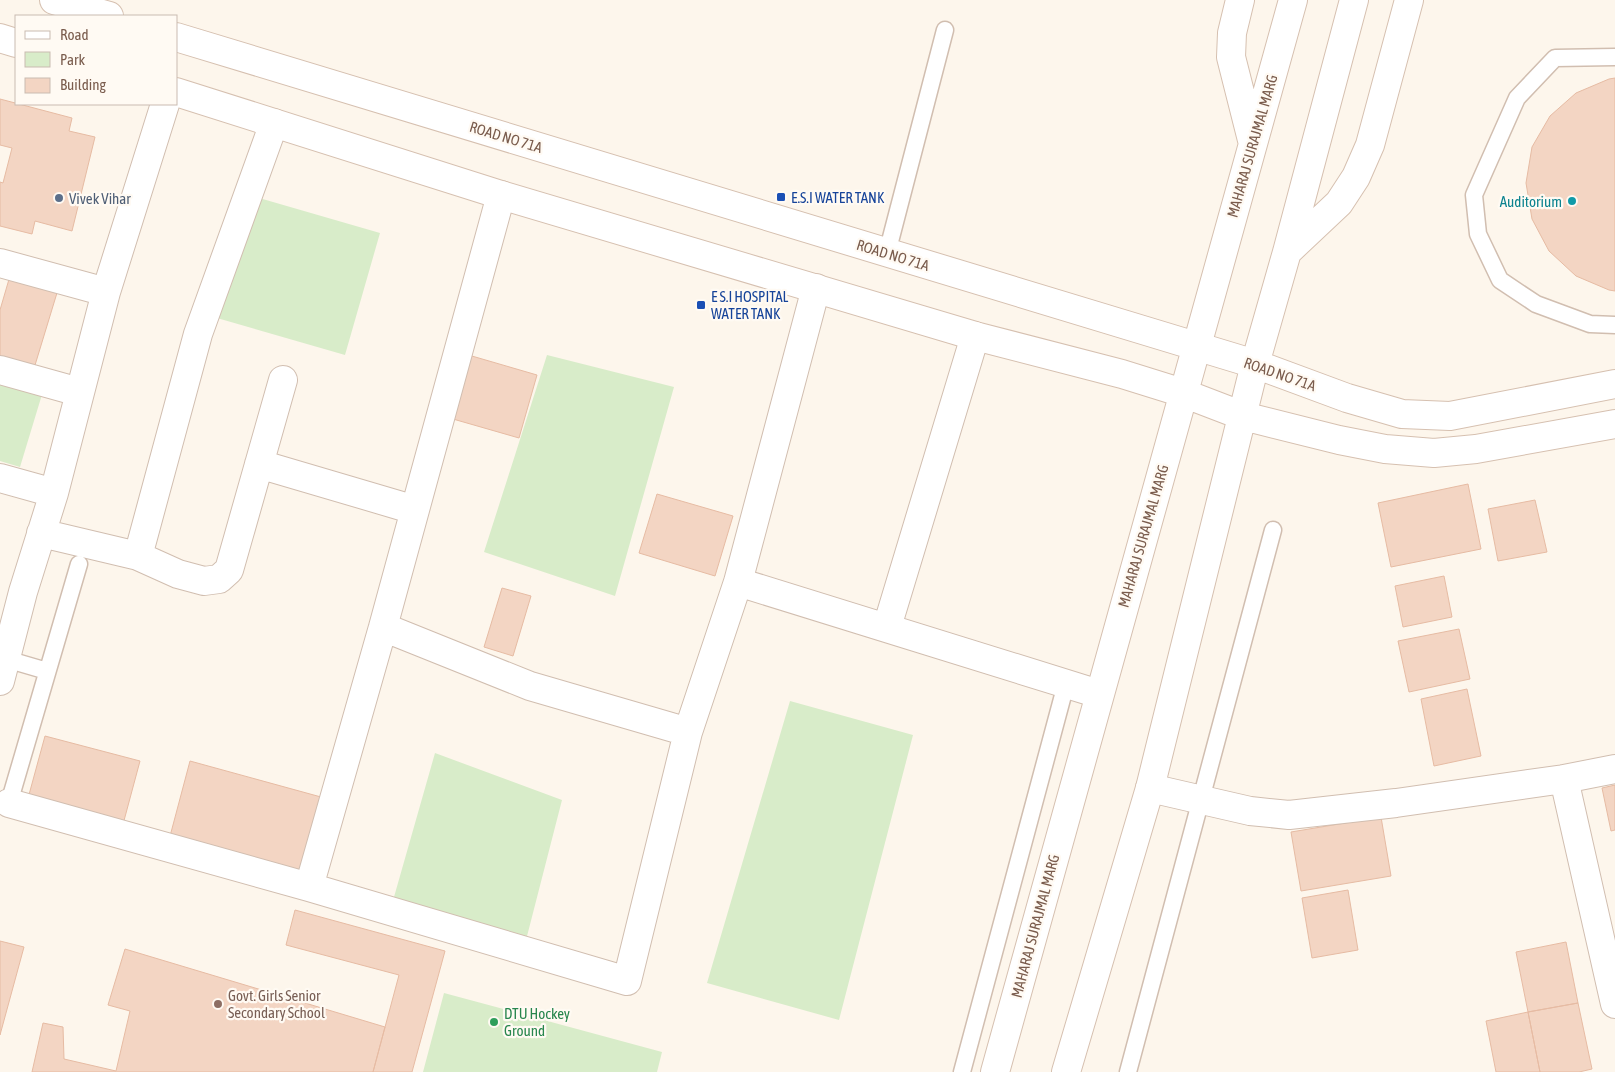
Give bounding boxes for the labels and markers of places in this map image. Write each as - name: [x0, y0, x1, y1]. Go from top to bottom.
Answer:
- place label: E.S.I WATER TANK: [791, 189, 885, 206]
- place label: Vivek Vihar: [69, 190, 131, 207]
- marker: E.S.I WATER TANK: [775, 191, 787, 203]
- marker: Vivek Vihar: [53, 192, 65, 204]
- place label: Auditorium: [1500, 193, 1562, 210]
- marker: Auditorium: [1566, 195, 1578, 207]
- place label: E S.I HOSPITAL WATER TANK: [711, 288, 789, 322]
- marker: E S.I HOSPITAL WATER TANK: [695, 299, 707, 311]
- place label: Govt. Girls Senior Secondary School: [228, 987, 325, 1021]
- marker: Govt. Girls Senior Secondary School: [212, 998, 224, 1010]
- place label: DTU Hockey Ground: [504, 1005, 570, 1039]
- marker: DTU Hockey Ground: [488, 1016, 500, 1028]

